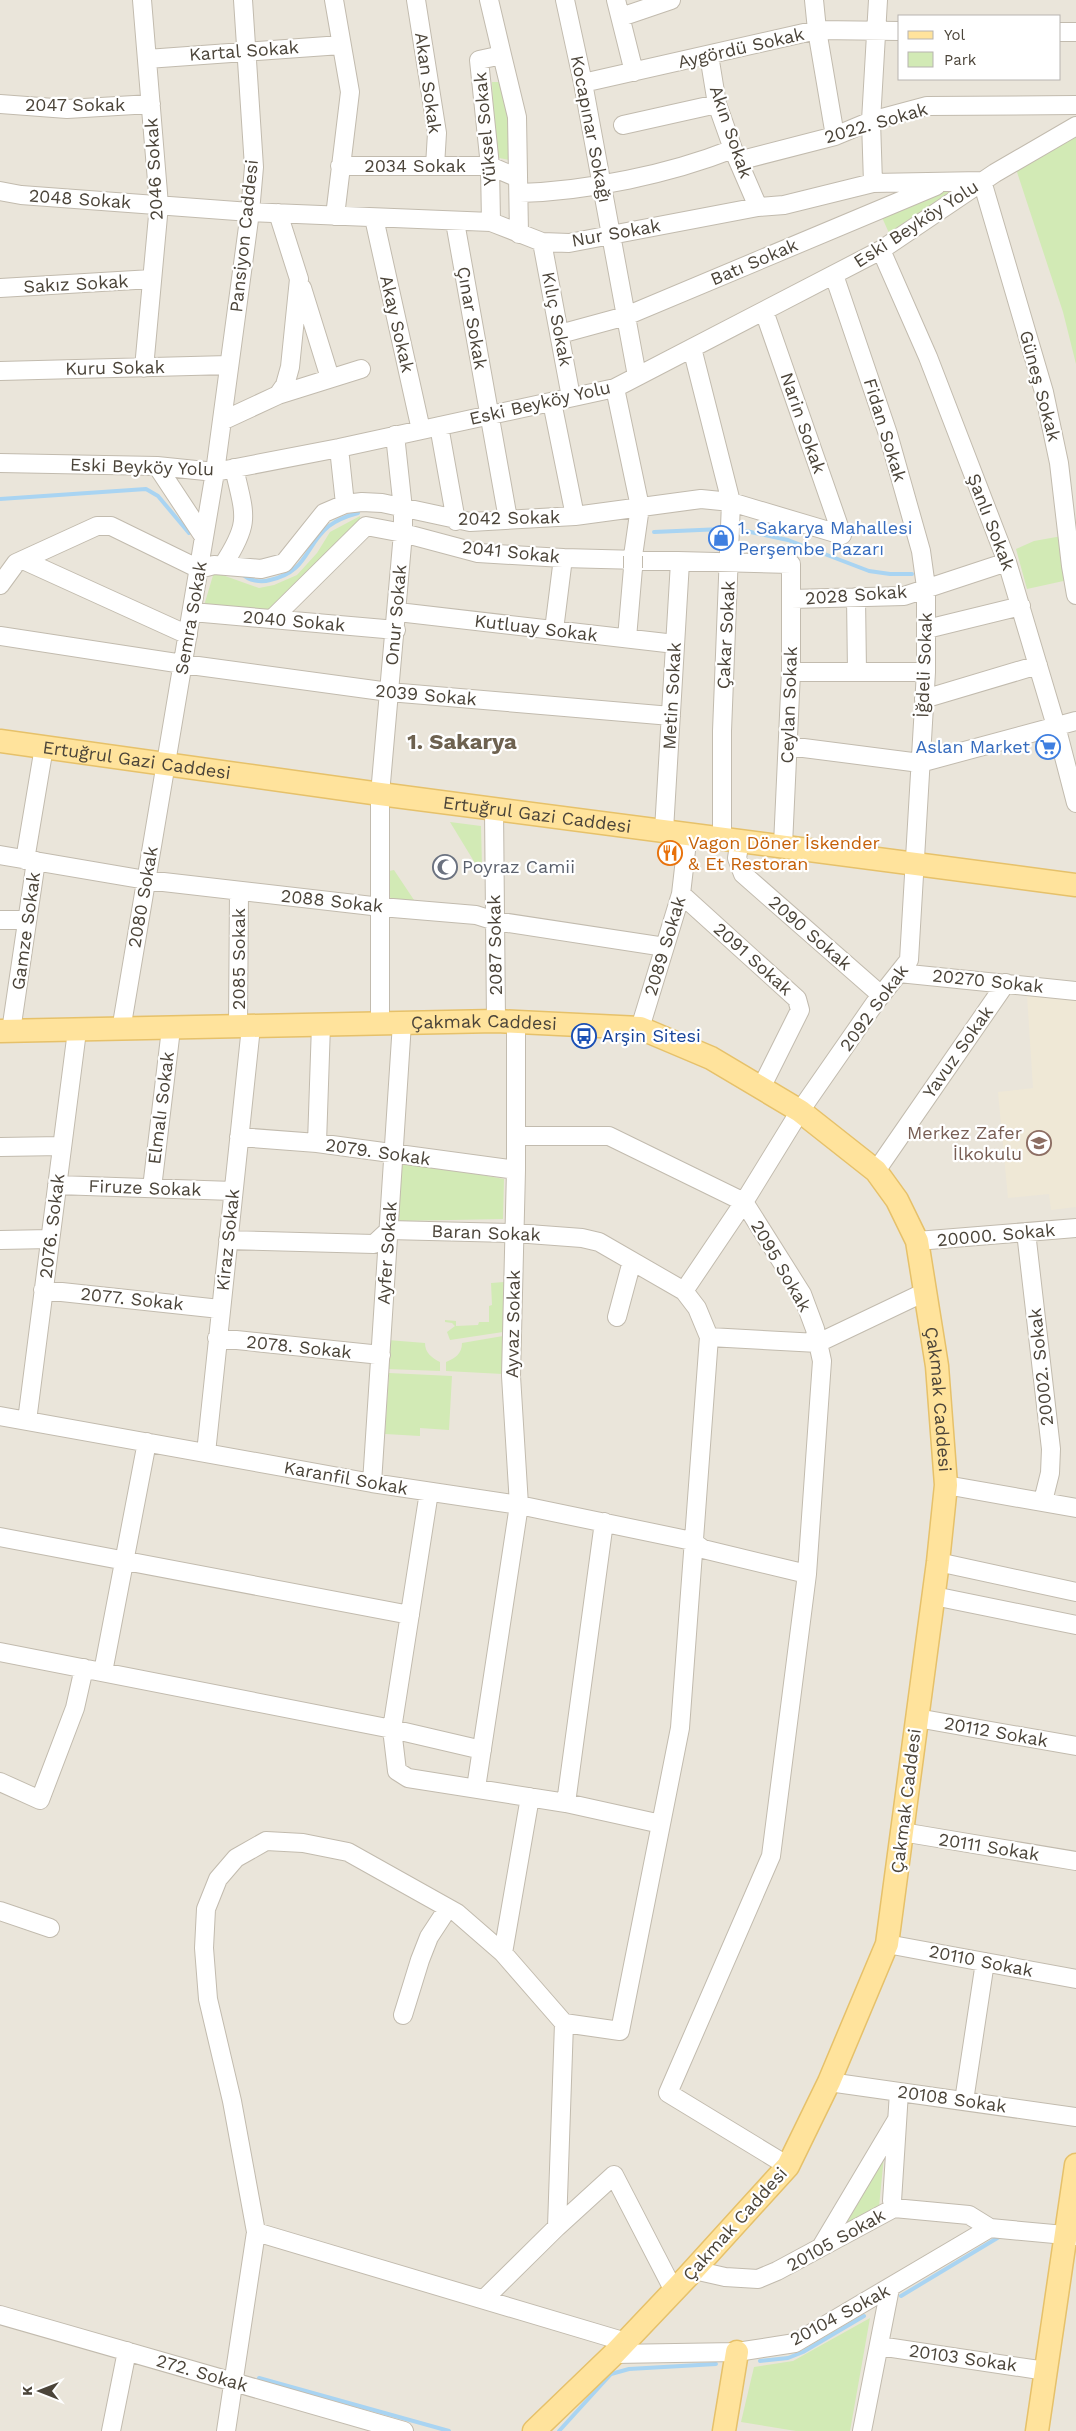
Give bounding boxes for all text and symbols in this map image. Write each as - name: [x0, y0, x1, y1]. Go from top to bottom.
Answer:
- legend: [898, 15, 1061, 80]
- street label: Aygördü Sokak: [676, 23, 806, 72]
- text: Yol: [944, 26, 966, 44]
- street label: Akan Sokak: [411, 31, 446, 135]
- street label: Kartal Sokak: [188, 36, 300, 65]
- text: Park: [944, 51, 977, 69]
- street label: Kocapınar Sokağı: [567, 54, 616, 204]
- street label: Yüksel Sokak: [469, 71, 500, 187]
- street label: Akın Sokak: [706, 83, 757, 181]
- street label: 2047 Sokak: [25, 94, 125, 115]
- street label: 2022. Sokak: [822, 98, 930, 147]
- street label: 2046 Sokak: [140, 117, 167, 221]
- street label: 2034 Sokak: [364, 155, 466, 176]
- street label: Pansiyon Caddesi: [225, 158, 262, 313]
- street label: Eski Beyköy Yolu: [850, 176, 982, 272]
- street label: 2048 Sokak: [28, 184, 132, 213]
- street label: Nur Sokak: [570, 214, 662, 251]
- street label: Batı Sokak: [707, 234, 801, 289]
- street label: Çınar Sokak: [453, 265, 492, 371]
- street label: Sakız Sokak: [23, 270, 129, 297]
- street label: Kılıç Sokak: [538, 270, 577, 368]
- street label: Akay Sokak: [376, 273, 419, 375]
- street label: Güneş Sokak: [1016, 328, 1065, 444]
- street label: Kuru Sokak: [65, 356, 165, 379]
- street label: Narin Sokak: [776, 370, 831, 476]
- street label: Fidan Sokak: [860, 375, 911, 484]
- street label: Eski Beyköy Yolu: [467, 376, 612, 429]
- street label: Eski Beyköy Yolu: [70, 453, 214, 480]
- street label: Şanlı Sokak: [963, 470, 1020, 573]
- street label: 2042 Sokak: [458, 506, 560, 529]
- place label: 1. Sakarya Mahallesi Perşembe Pazarı: [738, 517, 912, 559]
- shop icon: 1. Sakarya Mahallesi Perşembe Pazarı: [708, 525, 734, 551]
- street label: 2041 Sokak: [461, 536, 561, 567]
- street label: Semra Sokak: [170, 560, 211, 676]
- street label: Onur Sokak: [381, 564, 410, 666]
- street label: Çakar Sokak: [712, 580, 739, 690]
- street label: 2028 Sokak: [804, 580, 908, 609]
- street label: 2040 Sokak: [242, 606, 346, 635]
- street label: Kutluay Sokak: [473, 610, 599, 645]
- street label: İğdeli Sokak: [911, 612, 936, 718]
- street label: Metin Sokak: [658, 642, 685, 750]
- street label: Ceylan Sokak: [776, 646, 801, 764]
- street label: 2039 Sokak: [374, 680, 478, 709]
- district label: 1. Sakarya: [407, 729, 517, 754]
- supermarket icon: Aslan Market: [1035, 734, 1061, 760]
- street label: Ertuğrul Gazi Caddesi: [41, 736, 232, 783]
- place label: Aslan Market: [915, 736, 1030, 757]
- street label: Ertuğrul Gazi Caddesi: [442, 791, 632, 837]
- place label: Vagon Döner İskender & Et Restoran: [688, 832, 880, 874]
- restaurant icon: Vagon Döner İskender & Et Restoran: [657, 840, 683, 866]
- street label: 2080 Sokak: [123, 844, 162, 949]
- mosque icon: Poyraz Camii: [432, 854, 458, 880]
- place label: Poyraz Camii: [462, 856, 575, 877]
- street label: Gamze Sokak: [7, 870, 44, 991]
- street label: 2088 Sokak: [280, 885, 384, 916]
- street label: 2090 Sokak: [765, 891, 856, 974]
- street label: 2089 Sokak: [639, 894, 690, 998]
- street label: 2087 Sokak: [483, 895, 506, 995]
- street label: 2085 Sokak: [228, 908, 249, 1010]
- street label: 2091 Sokak: [710, 918, 797, 999]
- street label: 2092 Sokak: [835, 960, 912, 1055]
- street label: 20270 Sokak: [931, 964, 1045, 997]
- street label: Yavuz Sokak: [918, 1002, 997, 1102]
- street label: Çakmak Caddesi: [411, 1010, 557, 1034]
- bus stop icon: Arşin Sitesi: [571, 1023, 597, 1049]
- place label: Arşin Sitesi: [602, 1025, 701, 1046]
- street label: Elmalı Sokak: [143, 1050, 178, 1166]
- place label: Merkez Zafer İlkokulu: [907, 1122, 1022, 1164]
- school or university icon: Merkez Zafer İlkokulu: [1026, 1130, 1052, 1156]
- street label: 2079. Sokak: [324, 1134, 432, 1169]
- street label: 2076. Sokak: [35, 1172, 68, 1280]
- street label: Firuze Sokak: [88, 1175, 202, 1200]
- street label: Kiraz Sokak: [212, 1188, 243, 1292]
- street label: Ayfer Sokak: [372, 1201, 401, 1305]
- street label: 2095 Sokak: [747, 1216, 816, 1315]
- street label: 20000. Sokak: [936, 1219, 1056, 1250]
- street label: Baran Sokak: [431, 1220, 541, 1245]
- street label: Ayvaz Sokak: [501, 1270, 524, 1378]
- street label: 2077. Sokak: [79, 1283, 185, 1314]
- street label: 20002. Sokak: [1024, 1307, 1057, 1427]
- street label: Çakmak Caddesi: [921, 1325, 956, 1473]
- street label: 2078. Sokak: [245, 1331, 353, 1362]
- street label: Karanfil Sokak: [282, 1456, 410, 1499]
- street label: 20112 Sokak: [942, 1712, 1050, 1751]
- street label: Çakmak Caddesi: [886, 1727, 925, 1875]
- street label: 20111 Sokak: [937, 1828, 1041, 1865]
- street label: 20110 Sokak: [927, 1940, 1035, 1981]
- street label: 20108 Sokak: [896, 2080, 1008, 2117]
- street label: Çakmak Caddesi: [678, 2162, 791, 2285]
- street label: 20105 Sokak: [783, 2204, 889, 2275]
- street label: 20104 Sokak: [786, 2280, 893, 2350]
- street label: 20103 Sokak: [908, 2340, 1018, 2375]
- street label: 272. Sokak: [154, 2349, 250, 2396]
- north arrow: [15, 2366, 65, 2416]
- text: K: [19, 2386, 35, 2396]

